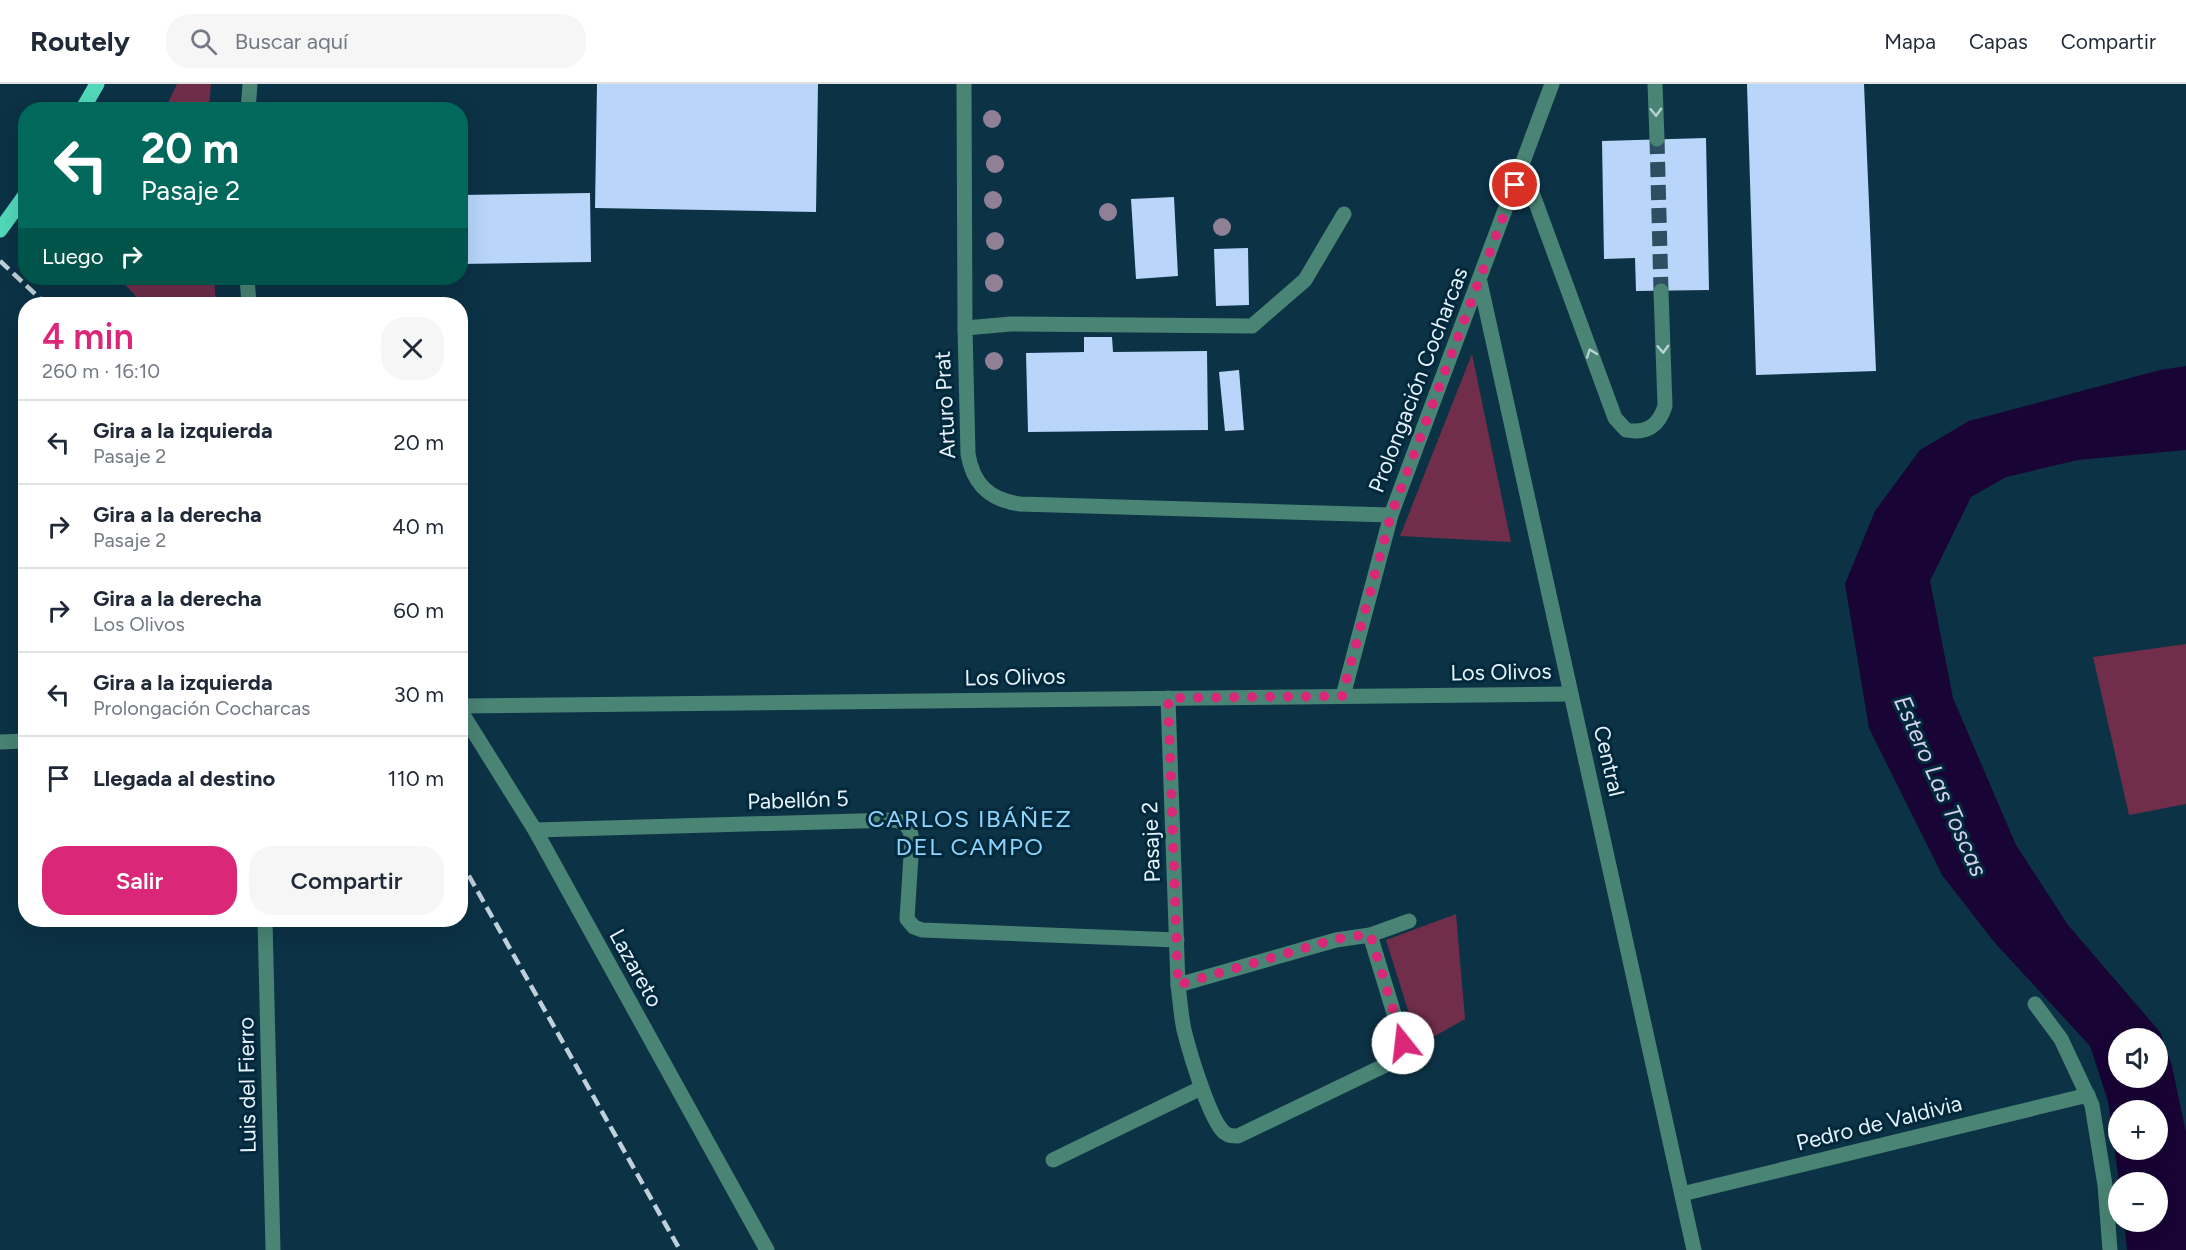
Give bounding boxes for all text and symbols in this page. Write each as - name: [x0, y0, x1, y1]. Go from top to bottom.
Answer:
- search box: [166, 14, 586, 68]
- text: Routely: [30, 24, 130, 58]
- icon: search: [187, 25, 220, 58]
- text: Buscar aquí: [235, 28, 348, 55]
- text: Mapa: [1884, 29, 1936, 54]
- text: Capas: [1969, 29, 2028, 54]
- text: Compartir: [2061, 29, 2156, 54]
- one-way arrow: [1650, 107, 1662, 116]
- text: 20 m: [141, 123, 239, 174]
- icon: left: [42, 126, 120, 204]
- pin: [1489, 159, 1540, 210]
- icon: arrive: [1498, 168, 1531, 201]
- text: Pasaje 2: [141, 174, 240, 207]
- icon: right: [115, 240, 148, 273]
- text: Luego: [42, 243, 103, 270]
- street label: Prolongación Cocharcas: [1363, 264, 1473, 496]
- text: 4 min: [42, 315, 134, 358]
- button: close: [381, 317, 444, 380]
- one-way arrow: [1657, 345, 1669, 354]
- one-way arrow: [1585, 348, 1598, 359]
- street label: Arturo Prat: [929, 350, 961, 460]
- text: 260 m · 16:10: [42, 359, 160, 383]
- text: Gira a la izquierda: [93, 417, 273, 444]
- icon: left: [42, 426, 75, 459]
- text: 20 m: [393, 429, 444, 456]
- text: Pasaje 2: [93, 444, 167, 468]
- text: Gira a la derecha: [93, 501, 262, 528]
- icon: right: [42, 510, 75, 543]
- text: 40 m: [392, 513, 444, 540]
- text: Pasaje 2: [93, 528, 167, 552]
- text: Gira a la derecha: [93, 585, 262, 612]
- icon: right: [42, 594, 75, 627]
- text: 60 m: [393, 597, 444, 624]
- text: Los Olivos: [93, 612, 185, 636]
- street label: Los Olivos: [1450, 658, 1552, 686]
- street label: Los Olivos: [964, 663, 1066, 691]
- text: Gira a la izquierda: [93, 669, 273, 696]
- icon: left: [42, 678, 75, 711]
- text: 30 m: [394, 681, 444, 708]
- water label: Estero Las Toscas: [1888, 691, 1994, 881]
- text: Prolongación Cocharcas: [93, 696, 310, 720]
- street label: Central: [1588, 723, 1630, 799]
- icon: arrive: [42, 762, 75, 795]
- text: Llegada al destino: [93, 765, 275, 792]
- text: 110 m: [388, 765, 444, 792]
- street label: Pabellón 5: [747, 785, 849, 815]
- street label: Pasaje 2: [1136, 801, 1166, 883]
- district label: CARLOS IBÁÑEZ DEL CAMPO: [868, 804, 1073, 861]
- button: Salir: [42, 846, 237, 915]
- button: Compartir: [249, 846, 444, 915]
- street label: Lazareto: [604, 924, 668, 1012]
- position arrow: [1371, 1011, 1435, 1075]
- street label: Luis del Fierro: [232, 1017, 262, 1153]
- map controls: [2108, 1028, 2168, 1232]
- button: sound: [2108, 1028, 2168, 1088]
- street label: Pedro de Valdivia: [1793, 1089, 1965, 1157]
- button: +: [2108, 1100, 2168, 1160]
- button: −: [2108, 1172, 2168, 1232]

